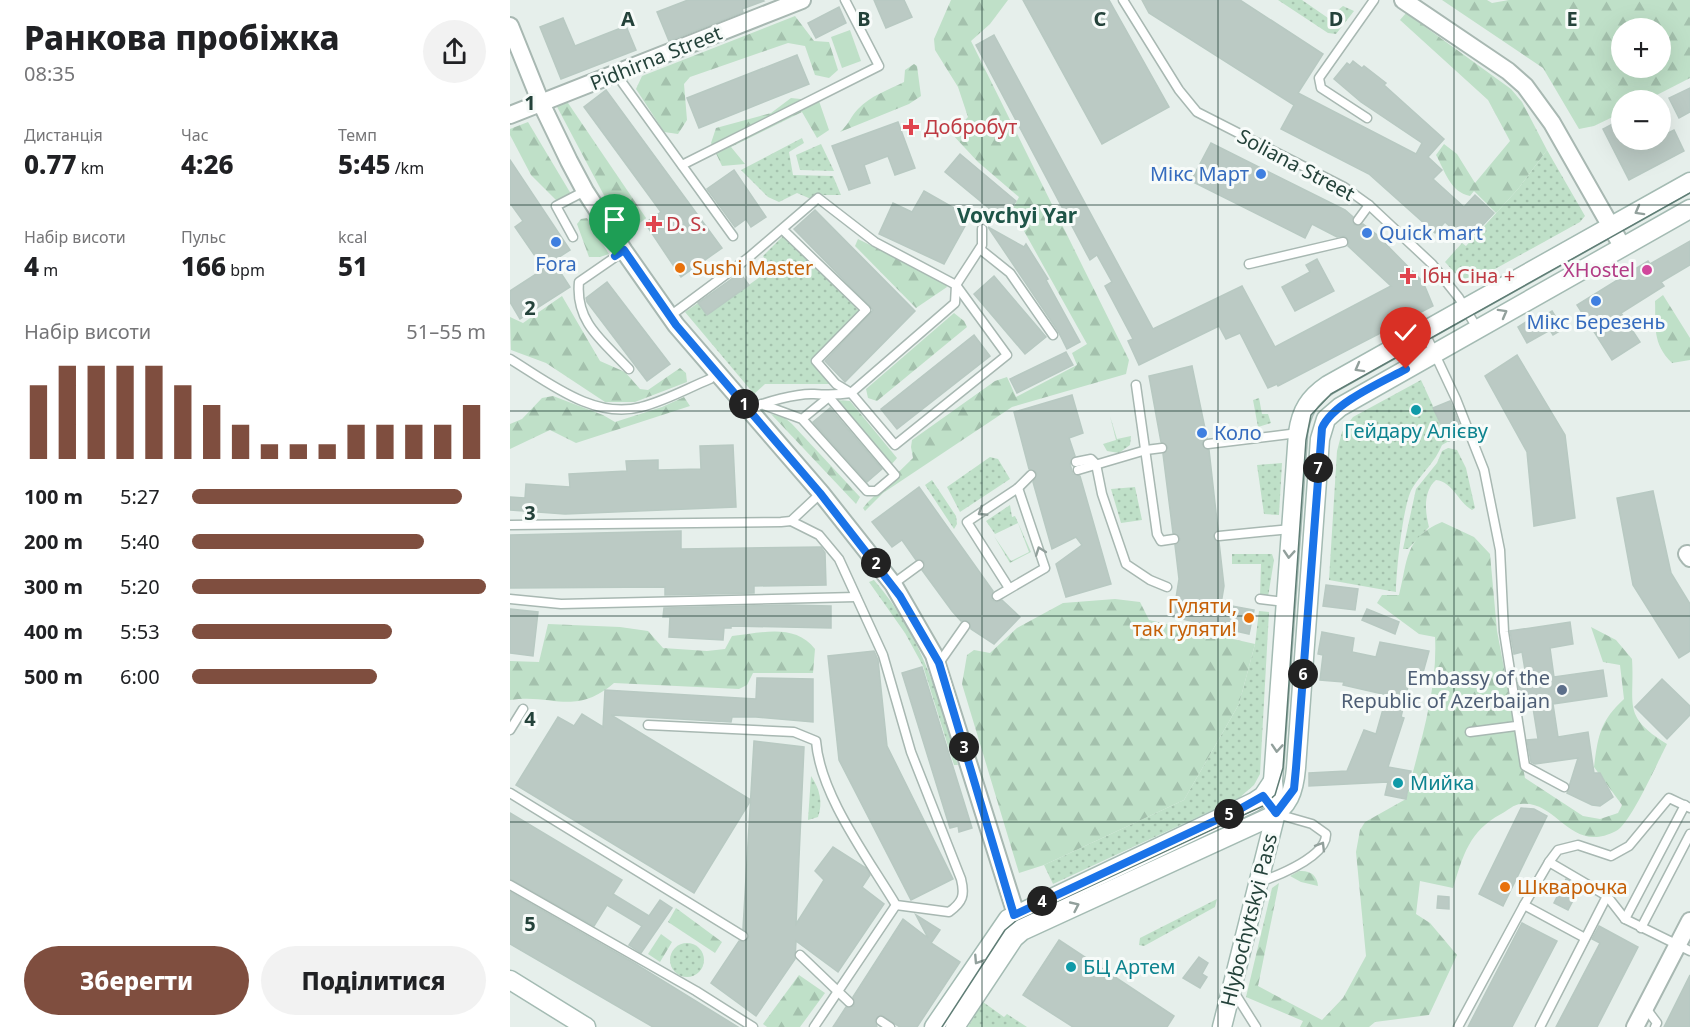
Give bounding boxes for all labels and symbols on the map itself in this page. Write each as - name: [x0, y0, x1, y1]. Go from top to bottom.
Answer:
- text: A: [621, 5, 635, 32]
- text: B: [857, 5, 871, 32]
- text: C: [1094, 5, 1107, 32]
- text: D: [1329, 5, 1343, 32]
- text: E: [1566, 5, 1578, 32]
- street label: Pidhirna Street: [586, 19, 726, 96]
- text: 1: [524, 89, 536, 116]
- place label: Добробут: [924, 113, 1017, 140]
- marker: Добробут: [902, 118, 920, 136]
- street label: Soliana Street: [1233, 122, 1360, 207]
- place label: Мікс Март: [1150, 160, 1249, 187]
- marker: Мікс Март: [1254, 167, 1268, 181]
- pin: [589, 194, 640, 256]
- district label: Vovchyi Yar: [957, 201, 1078, 229]
- one-way arrow: [1635, 204, 1645, 215]
- place label: D. S.: [666, 210, 707, 237]
- marker: D. S.: [647, 217, 661, 231]
- place label: Quick mart: [1379, 219, 1483, 246]
- marker: Quick mart: [1360, 226, 1374, 240]
- marker: Fora: [549, 235, 563, 249]
- place label: Fora: [535, 250, 577, 277]
- place label: Sushi Master: [692, 254, 813, 281]
- place label: XHostel: [1563, 256, 1635, 283]
- marker: Sushi Master: [673, 261, 687, 275]
- place label: Ібн Сіна +: [1422, 262, 1515, 289]
- marker: XHostel: [1640, 263, 1654, 277]
- marker: Ібн Сіна +: [1399, 267, 1417, 285]
- text: 2: [524, 294, 536, 321]
- marker: Мікс Березень: [1589, 294, 1603, 308]
- pin: [1380, 307, 1431, 369]
- place label: Мікс Березень: [1526, 308, 1666, 335]
- one-way arrow: [1497, 309, 1508, 320]
- one-way arrow: [1355, 360, 1365, 372]
- pin: 1: [729, 389, 759, 419]
- marker: Гейдару Алієву: [1409, 403, 1423, 417]
- place label: Гейдару Алієву: [1344, 417, 1489, 444]
- place label: Коло: [1214, 419, 1262, 446]
- marker: Коло: [1195, 426, 1209, 440]
- pin: 7: [1303, 453, 1333, 483]
- text: 3: [524, 499, 536, 526]
- one-way arrow: [977, 505, 988, 516]
- one-way arrow: [1035, 546, 1048, 557]
- pin: 2: [861, 548, 891, 578]
- one-way arrow: [1283, 549, 1296, 558]
- place label: Гуляти, так гуляти!: [1132, 592, 1237, 642]
- marker: Гуляти, так гуляти!: [1242, 611, 1256, 625]
- pin: 6: [1288, 659, 1318, 689]
- place label: Embassy of the Republic of Azerbaijan: [1341, 664, 1550, 714]
- marker: Embassy of the Republic of Azerbaijan: [1555, 683, 1569, 697]
- text: 4: [524, 705, 536, 732]
- pin: 3: [949, 732, 979, 762]
- one-way arrow: [1270, 744, 1283, 753]
- place label: Мийка: [1410, 769, 1474, 796]
- marker: Мийка: [1391, 776, 1405, 790]
- pin: 5: [1214, 799, 1244, 829]
- street label: Hlybochytskyi Pass: [1214, 831, 1283, 1009]
- one-way arrow: [1314, 841, 1325, 852]
- place label: Шкварочка: [1517, 873, 1628, 900]
- marker: Шкварочка: [1498, 880, 1512, 894]
- pin: 4: [1027, 886, 1057, 916]
- one-way arrow: [1068, 902, 1079, 914]
- text: 5: [524, 910, 536, 937]
- one-way arrow: [974, 953, 985, 964]
- place label: БЦ Артем: [1083, 953, 1175, 980]
- marker: БЦ Артем: [1064, 960, 1078, 974]

